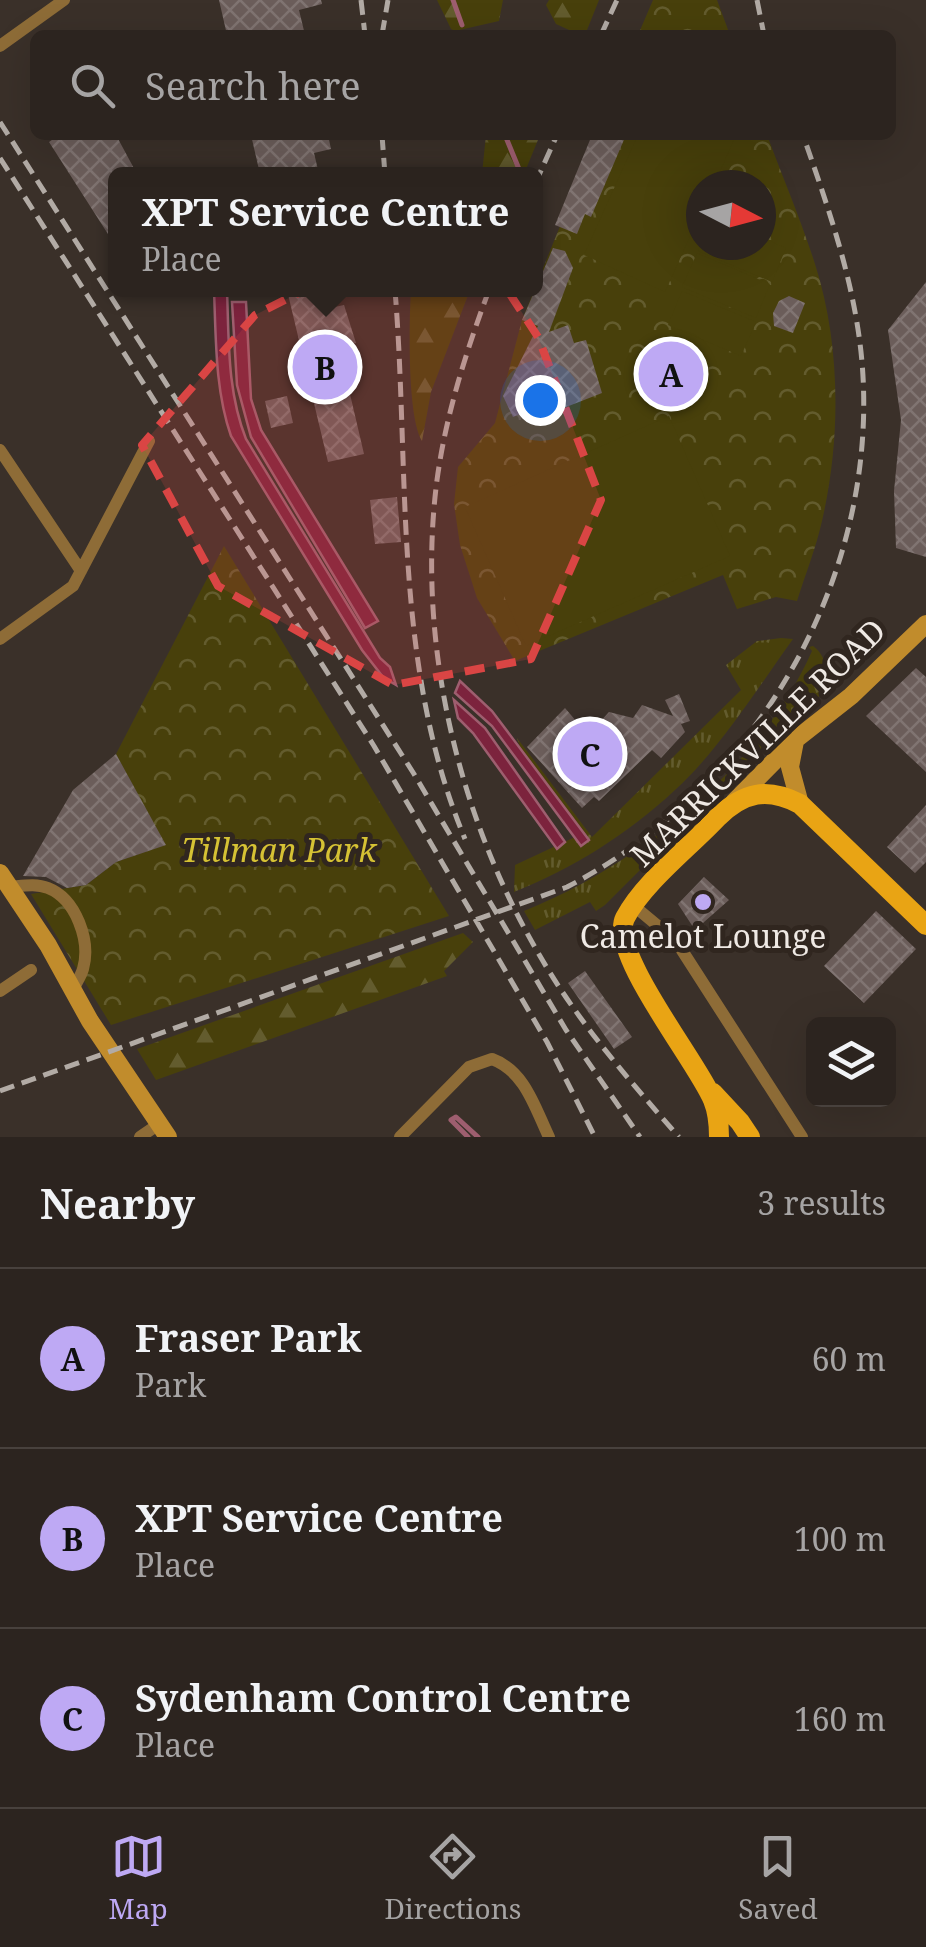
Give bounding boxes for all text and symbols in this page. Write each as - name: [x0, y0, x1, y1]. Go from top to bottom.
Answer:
- search box: [30, 30, 896, 140]
- icon: search: [65, 58, 120, 113]
- text: Search here: [145, 59, 361, 111]
- popup: [108, 167, 543, 297]
- north arrow: [686, 170, 776, 260]
- text: XPT Service Centre: [142, 185, 509, 237]
- text: Place: [142, 237, 222, 280]
- pin: B: [292, 330, 358, 404]
- pin: A: [638, 336, 704, 412]
- your location: [515, 375, 566, 426]
- street label: MARRICKVILLE ROAD: [620, 609, 894, 875]
- pin: C: [558, 716, 622, 792]
- park label: Tillman Park: [181, 828, 378, 871]
- marker: Camelot Lounge: [692, 891, 714, 913]
- place label: Camelot Lounge: [580, 914, 826, 957]
- map controls: [806, 1017, 896, 1107]
- button: layers: [806, 1017, 896, 1107]
- text: Nearby: [40, 1174, 195, 1231]
- text: 3 results: [757, 1181, 886, 1224]
- text: Fraser Park: [135, 1311, 361, 1363]
- text: A: [60, 1337, 85, 1380]
- text: 60 m: [812, 1337, 886, 1380]
- text: Park: [135, 1363, 206, 1406]
- text: XPT Service Centre: [135, 1491, 503, 1543]
- text: B: [62, 1517, 83, 1560]
- text: 100 m: [794, 1517, 886, 1560]
- text: Place: [135, 1543, 215, 1586]
- text: Sydenham Control Centre: [135, 1671, 631, 1723]
- text: C: [62, 1697, 83, 1740]
- text: 160 m: [794, 1697, 886, 1740]
- text: Place: [135, 1723, 215, 1766]
- tab: Map: [108, 1829, 168, 1927]
- tab: Directions: [384, 1829, 521, 1927]
- tab: Saved: [738, 1829, 818, 1927]

